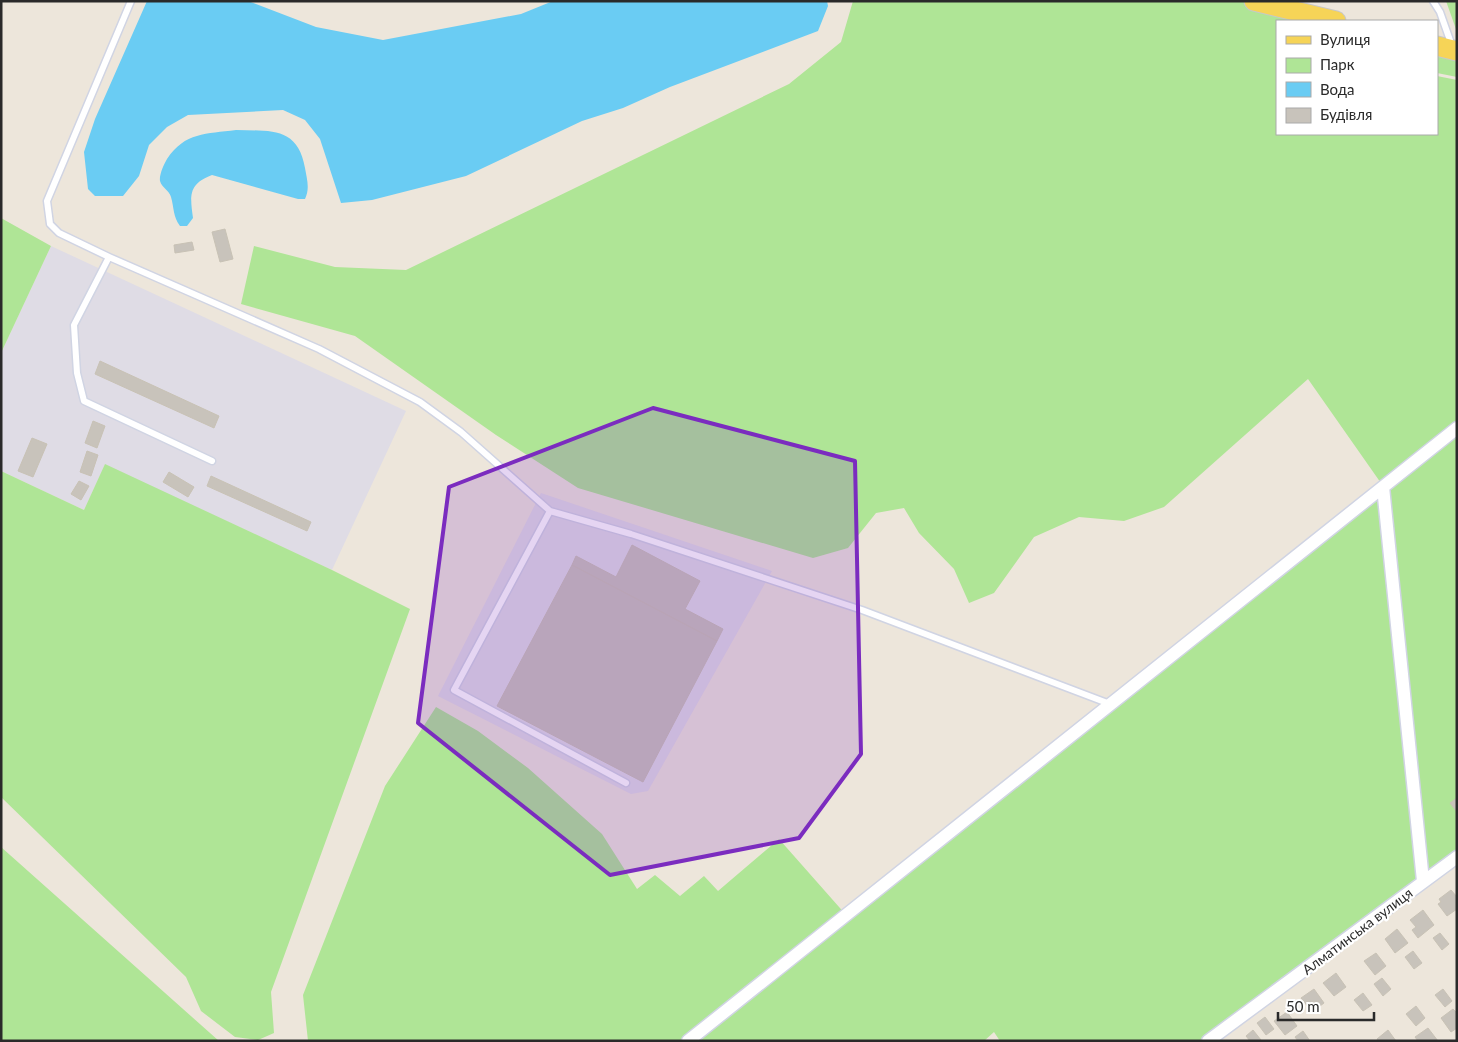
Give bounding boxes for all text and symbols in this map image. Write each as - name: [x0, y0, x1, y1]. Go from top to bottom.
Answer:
- legend: [1276, 20, 1438, 135]
- text: Вулиця: [1320, 30, 1370, 48]
- text: Парк: [1320, 55, 1355, 73]
- text: Вода: [1320, 80, 1355, 98]
- text: Будівля: [1320, 105, 1372, 123]
- street label: Алматинська вулиця: [1299, 884, 1415, 978]
- scale bar: [1278, 990, 1374, 1022]
- text: 50 m: [1286, 997, 1320, 1015]

